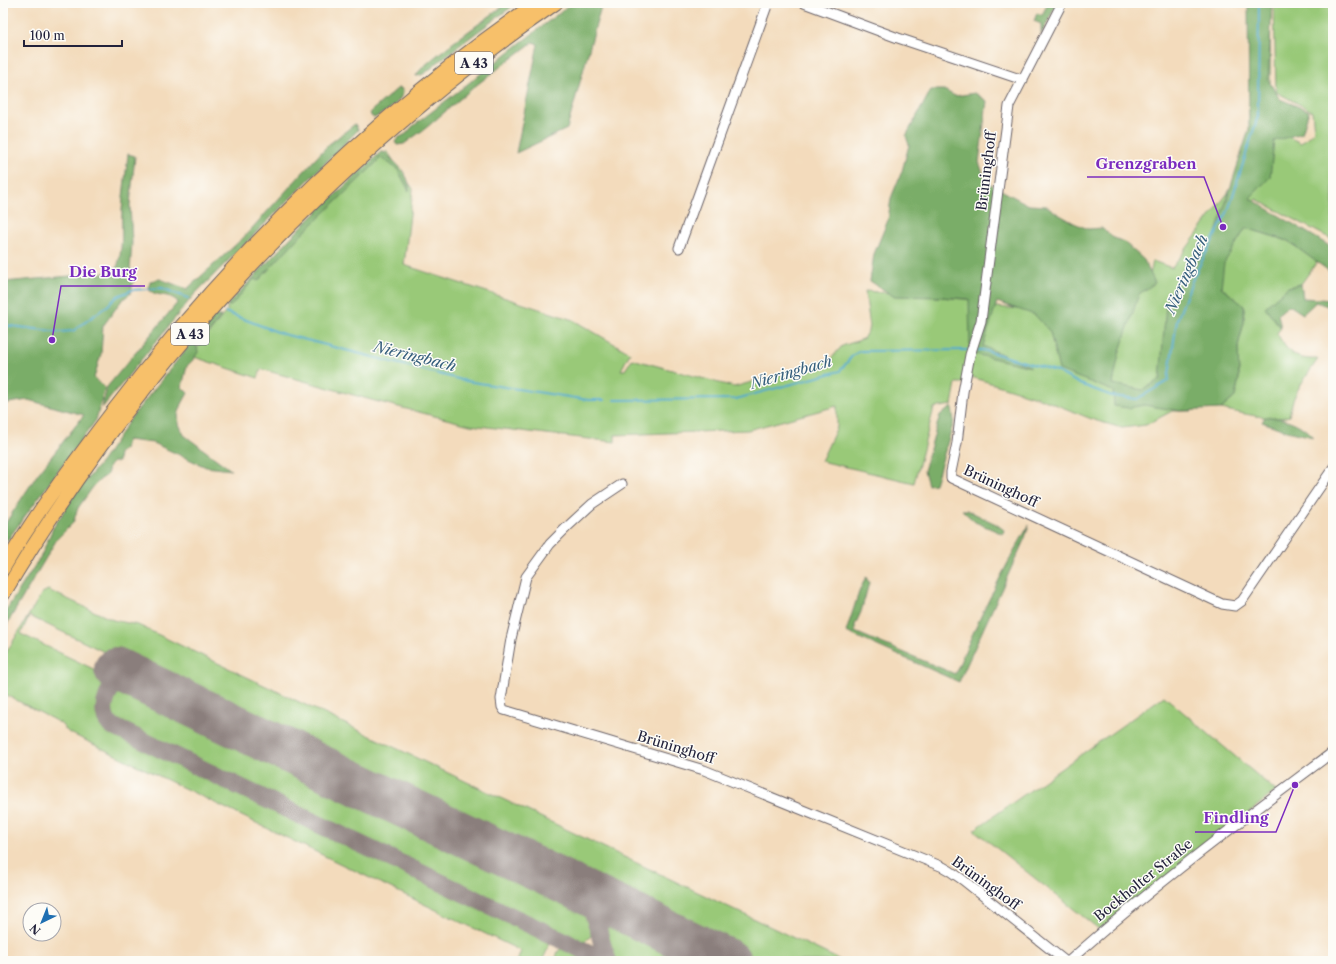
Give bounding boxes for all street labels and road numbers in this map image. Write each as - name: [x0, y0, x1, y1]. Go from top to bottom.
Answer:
- road number: A 43: [455, 52, 493, 74]
- street label: Brüninghoff: [972, 128, 1000, 212]
- road number: A 43: [171, 323, 209, 345]
- street label: Brüninghoff: [961, 461, 1043, 512]
- street label: Brüninghoff: [635, 727, 719, 768]
- street label: Bockholter Straße: [1090, 835, 1196, 925]
- street label: Brüninghoff: [948, 852, 1026, 915]

